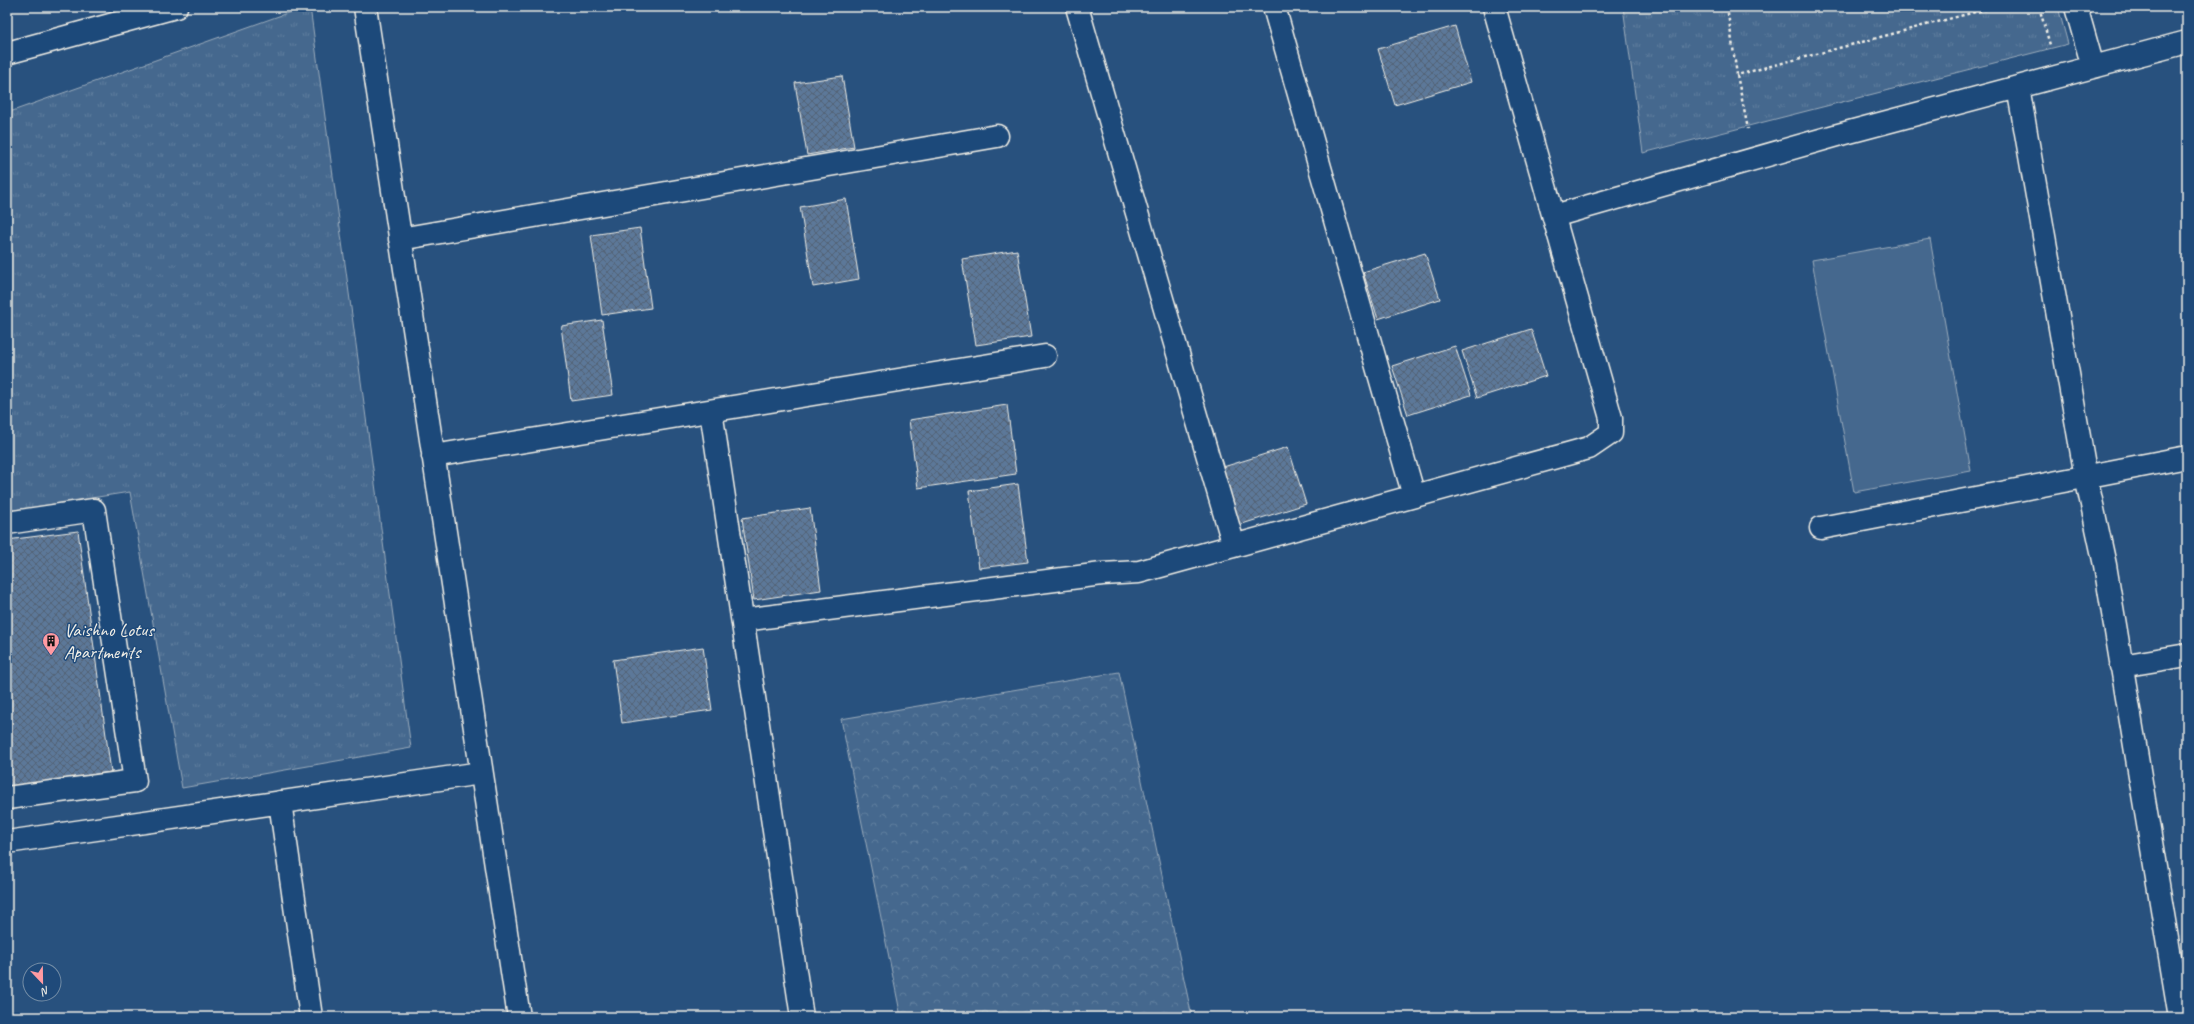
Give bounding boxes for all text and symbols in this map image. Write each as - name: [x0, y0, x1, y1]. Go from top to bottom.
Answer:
- place label: Vaishno Lotus Apartments: [64, 618, 155, 664]
- building icon: Vaishno Lotus Apartments: [41, 631, 61, 656]
- north arrow: [22, 962, 62, 1002]
- text: N: [38, 984, 52, 1000]

